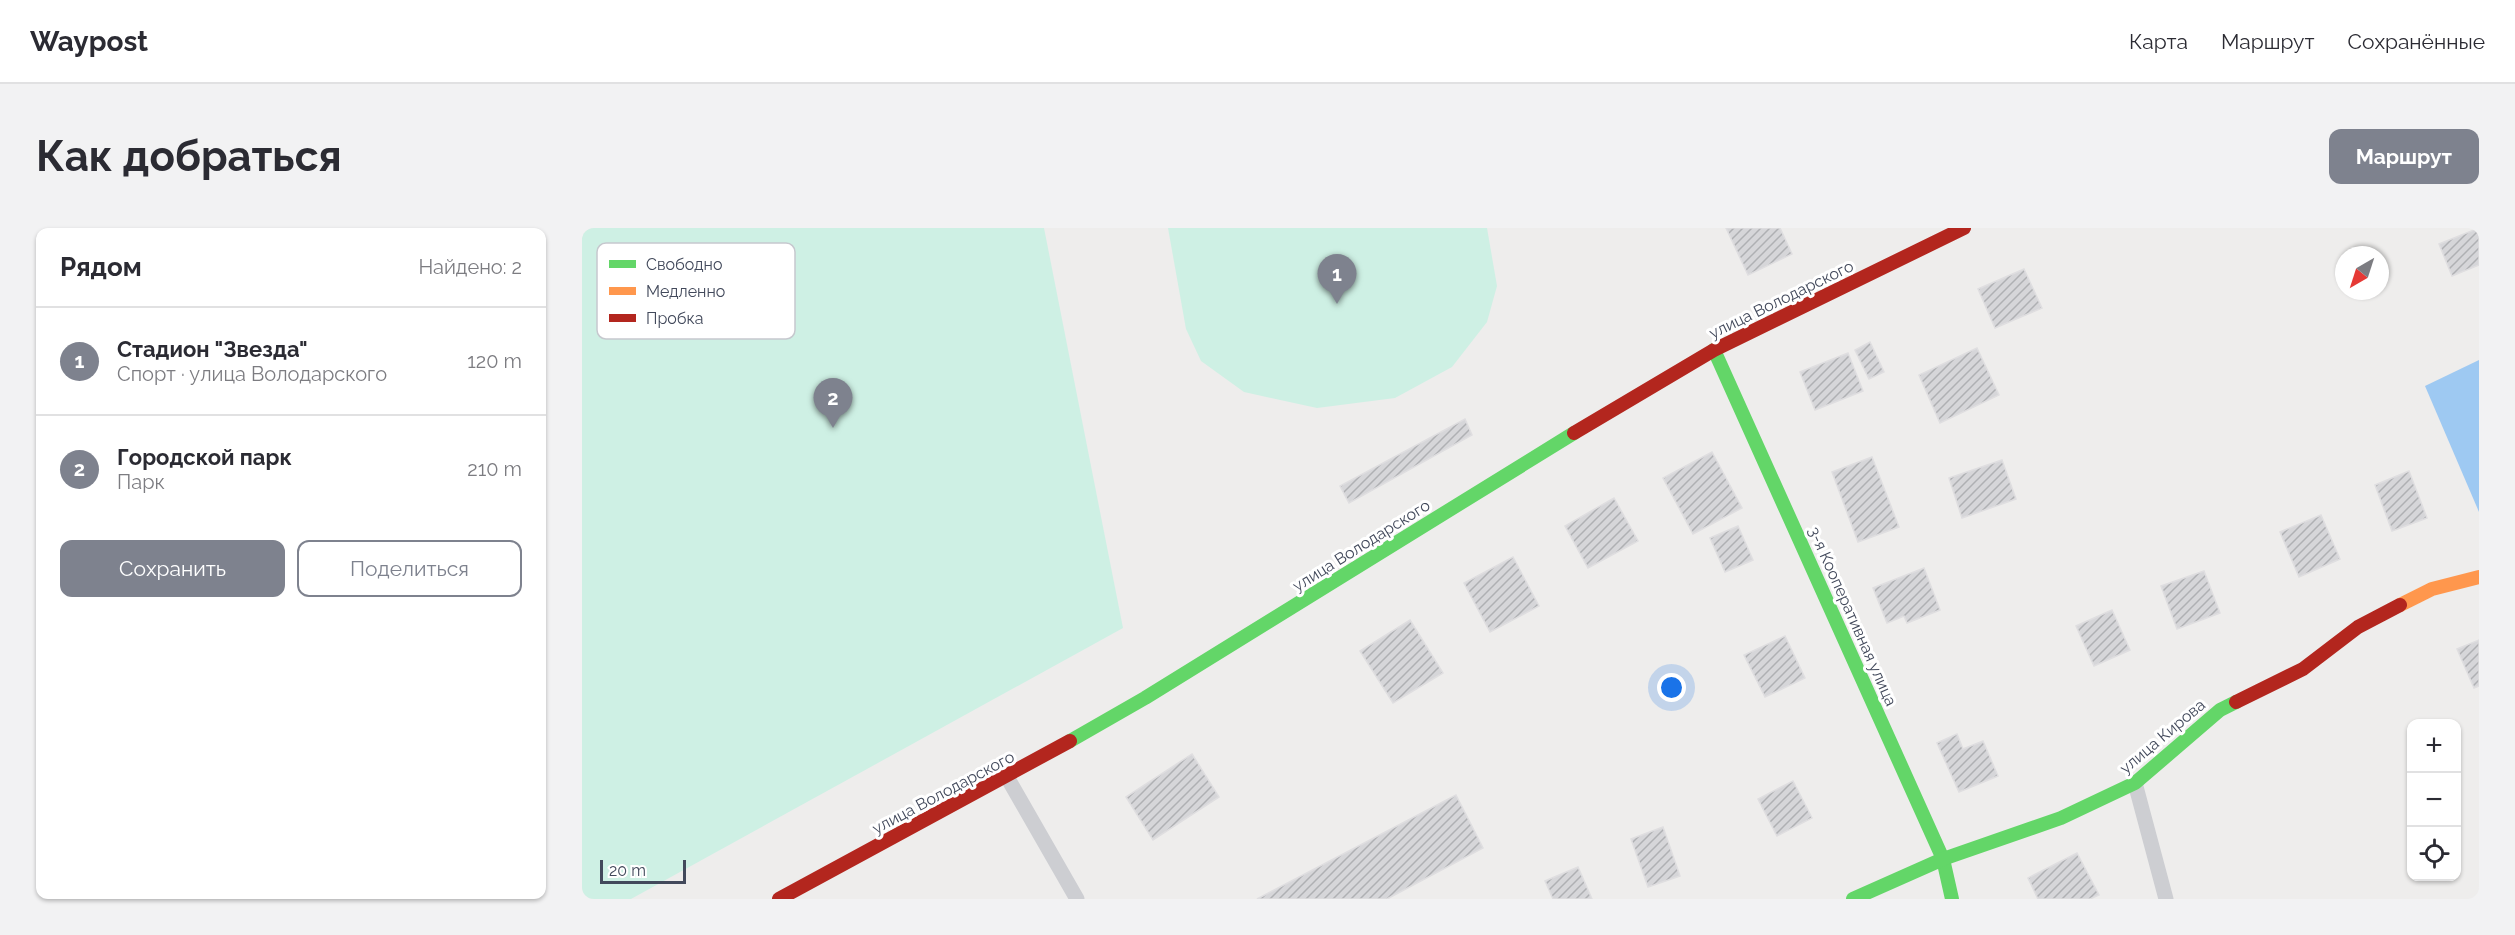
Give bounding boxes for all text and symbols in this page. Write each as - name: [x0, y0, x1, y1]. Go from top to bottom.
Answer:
- text: Waypost: [30, 25, 148, 58]
- text: Карта: [2129, 29, 2188, 54]
- text: Маршрут: [2221, 29, 2314, 54]
- text: Сохранённые: [2347, 29, 2485, 54]
- button: Маршрут: [2329, 129, 2479, 184]
- text: Как добраться: [36, 132, 342, 181]
- legend: [597, 243, 795, 339]
- north arrow: [2335, 246, 2389, 300]
- text: Рядом: [60, 252, 142, 282]
- pin: 1: [1318, 254, 1356, 304]
- text: Найдено: 2: [418, 255, 522, 279]
- text: Свободно: [646, 255, 722, 274]
- street label: улица Володарского: [1706, 256, 1856, 343]
- text: Медленно: [646, 282, 725, 301]
- text: Пробка: [646, 309, 704, 328]
- text: Стадион "Звезда": [117, 336, 308, 362]
- text: 1: [75, 349, 84, 373]
- text: 120 m: [467, 349, 522, 373]
- text: Спорт · улица Володарского: [117, 362, 387, 386]
- pin: 2: [814, 378, 852, 428]
- text: Городской парк: [117, 444, 292, 470]
- text: 2: [74, 457, 85, 481]
- text: 210 m: [467, 457, 522, 481]
- text: Парк: [117, 470, 165, 494]
- street label: улица Володарского: [1289, 495, 1433, 595]
- street label: 3-я Кооперативная улица: [1804, 524, 1901, 709]
- button: Сохранить: [60, 540, 285, 597]
- button: Поделиться: [297, 540, 522, 597]
- your location: [1657, 673, 1686, 702]
- street label: улица Кирова: [2116, 695, 2209, 778]
- map controls: [2407, 719, 2461, 881]
- button: +: [2407, 719, 2461, 773]
- street label: улица Володарского: [869, 747, 1018, 838]
- button: −: [2407, 773, 2461, 827]
- button: locate: [2407, 827, 2461, 881]
- scale bar: [600, 857, 686, 884]
- text: 20 m: [609, 861, 646, 880]

